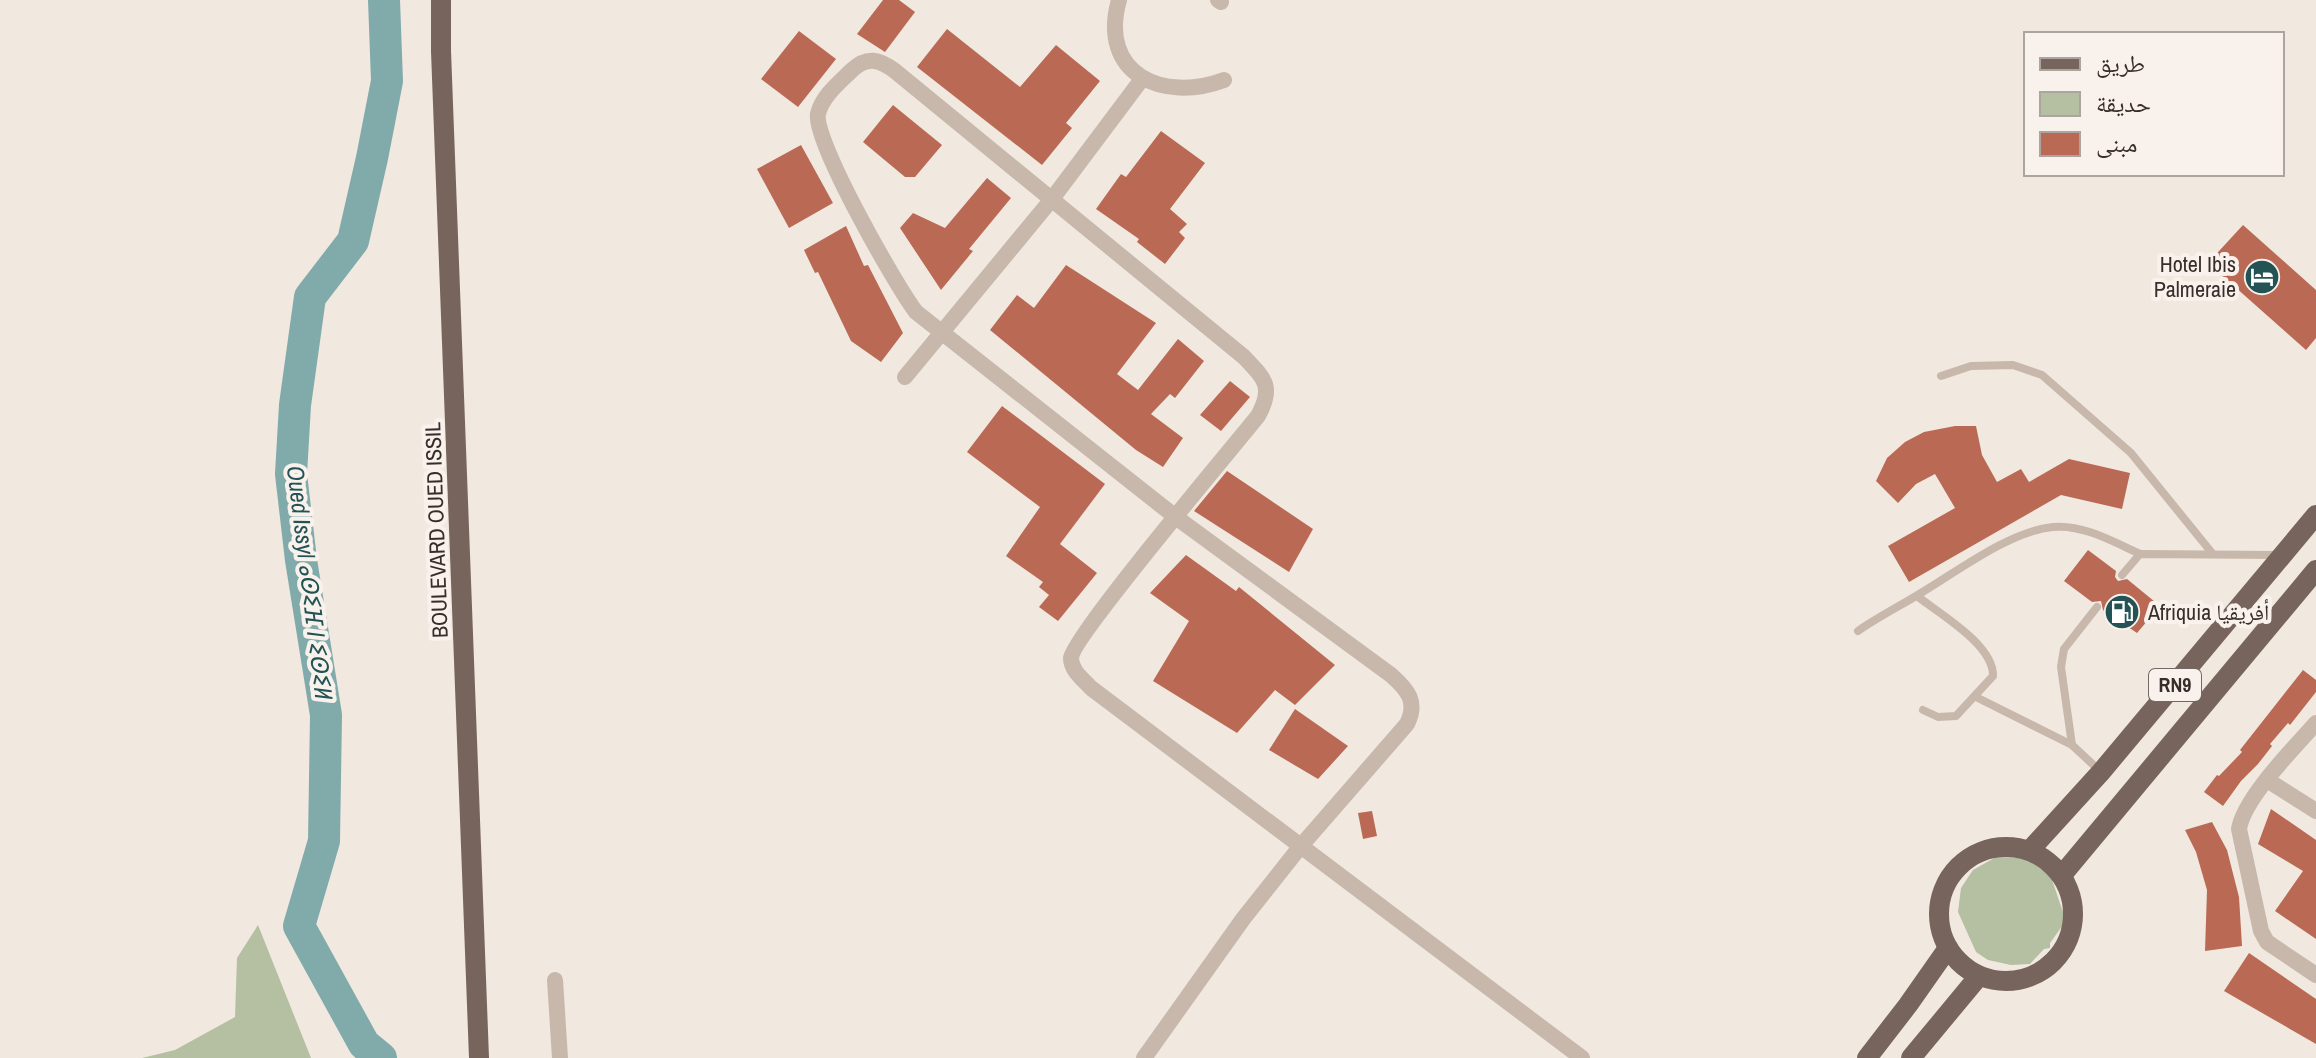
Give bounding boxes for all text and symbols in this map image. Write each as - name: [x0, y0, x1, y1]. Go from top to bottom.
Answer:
- legend: [2024, 32, 2284, 176]
- text: طريق: [2096, 47, 2145, 79]
- text: حديقة: [2096, 87, 2151, 119]
- text: مبنى: [2096, 127, 2137, 159]
- place label: Hotel Ibis Palmeraie: [2154, 249, 2236, 304]
- hotel icon: Hotel Ibis Palmeraie: [2243, 258, 2281, 296]
- street label: BOULEVARD OUED ISSIL: [417, 421, 455, 639]
- water label: Oued Issyl ⴰⵙⵉⴼ ⵏ ⵉⵙⵉⵍ: [280, 464, 340, 702]
- fuel station icon: Afriquia أفريقيا: [2103, 593, 2141, 631]
- place label: Afriquia أفريقيا: [2147, 597, 2269, 627]
- road number: RN9: [2149, 669, 2201, 701]

